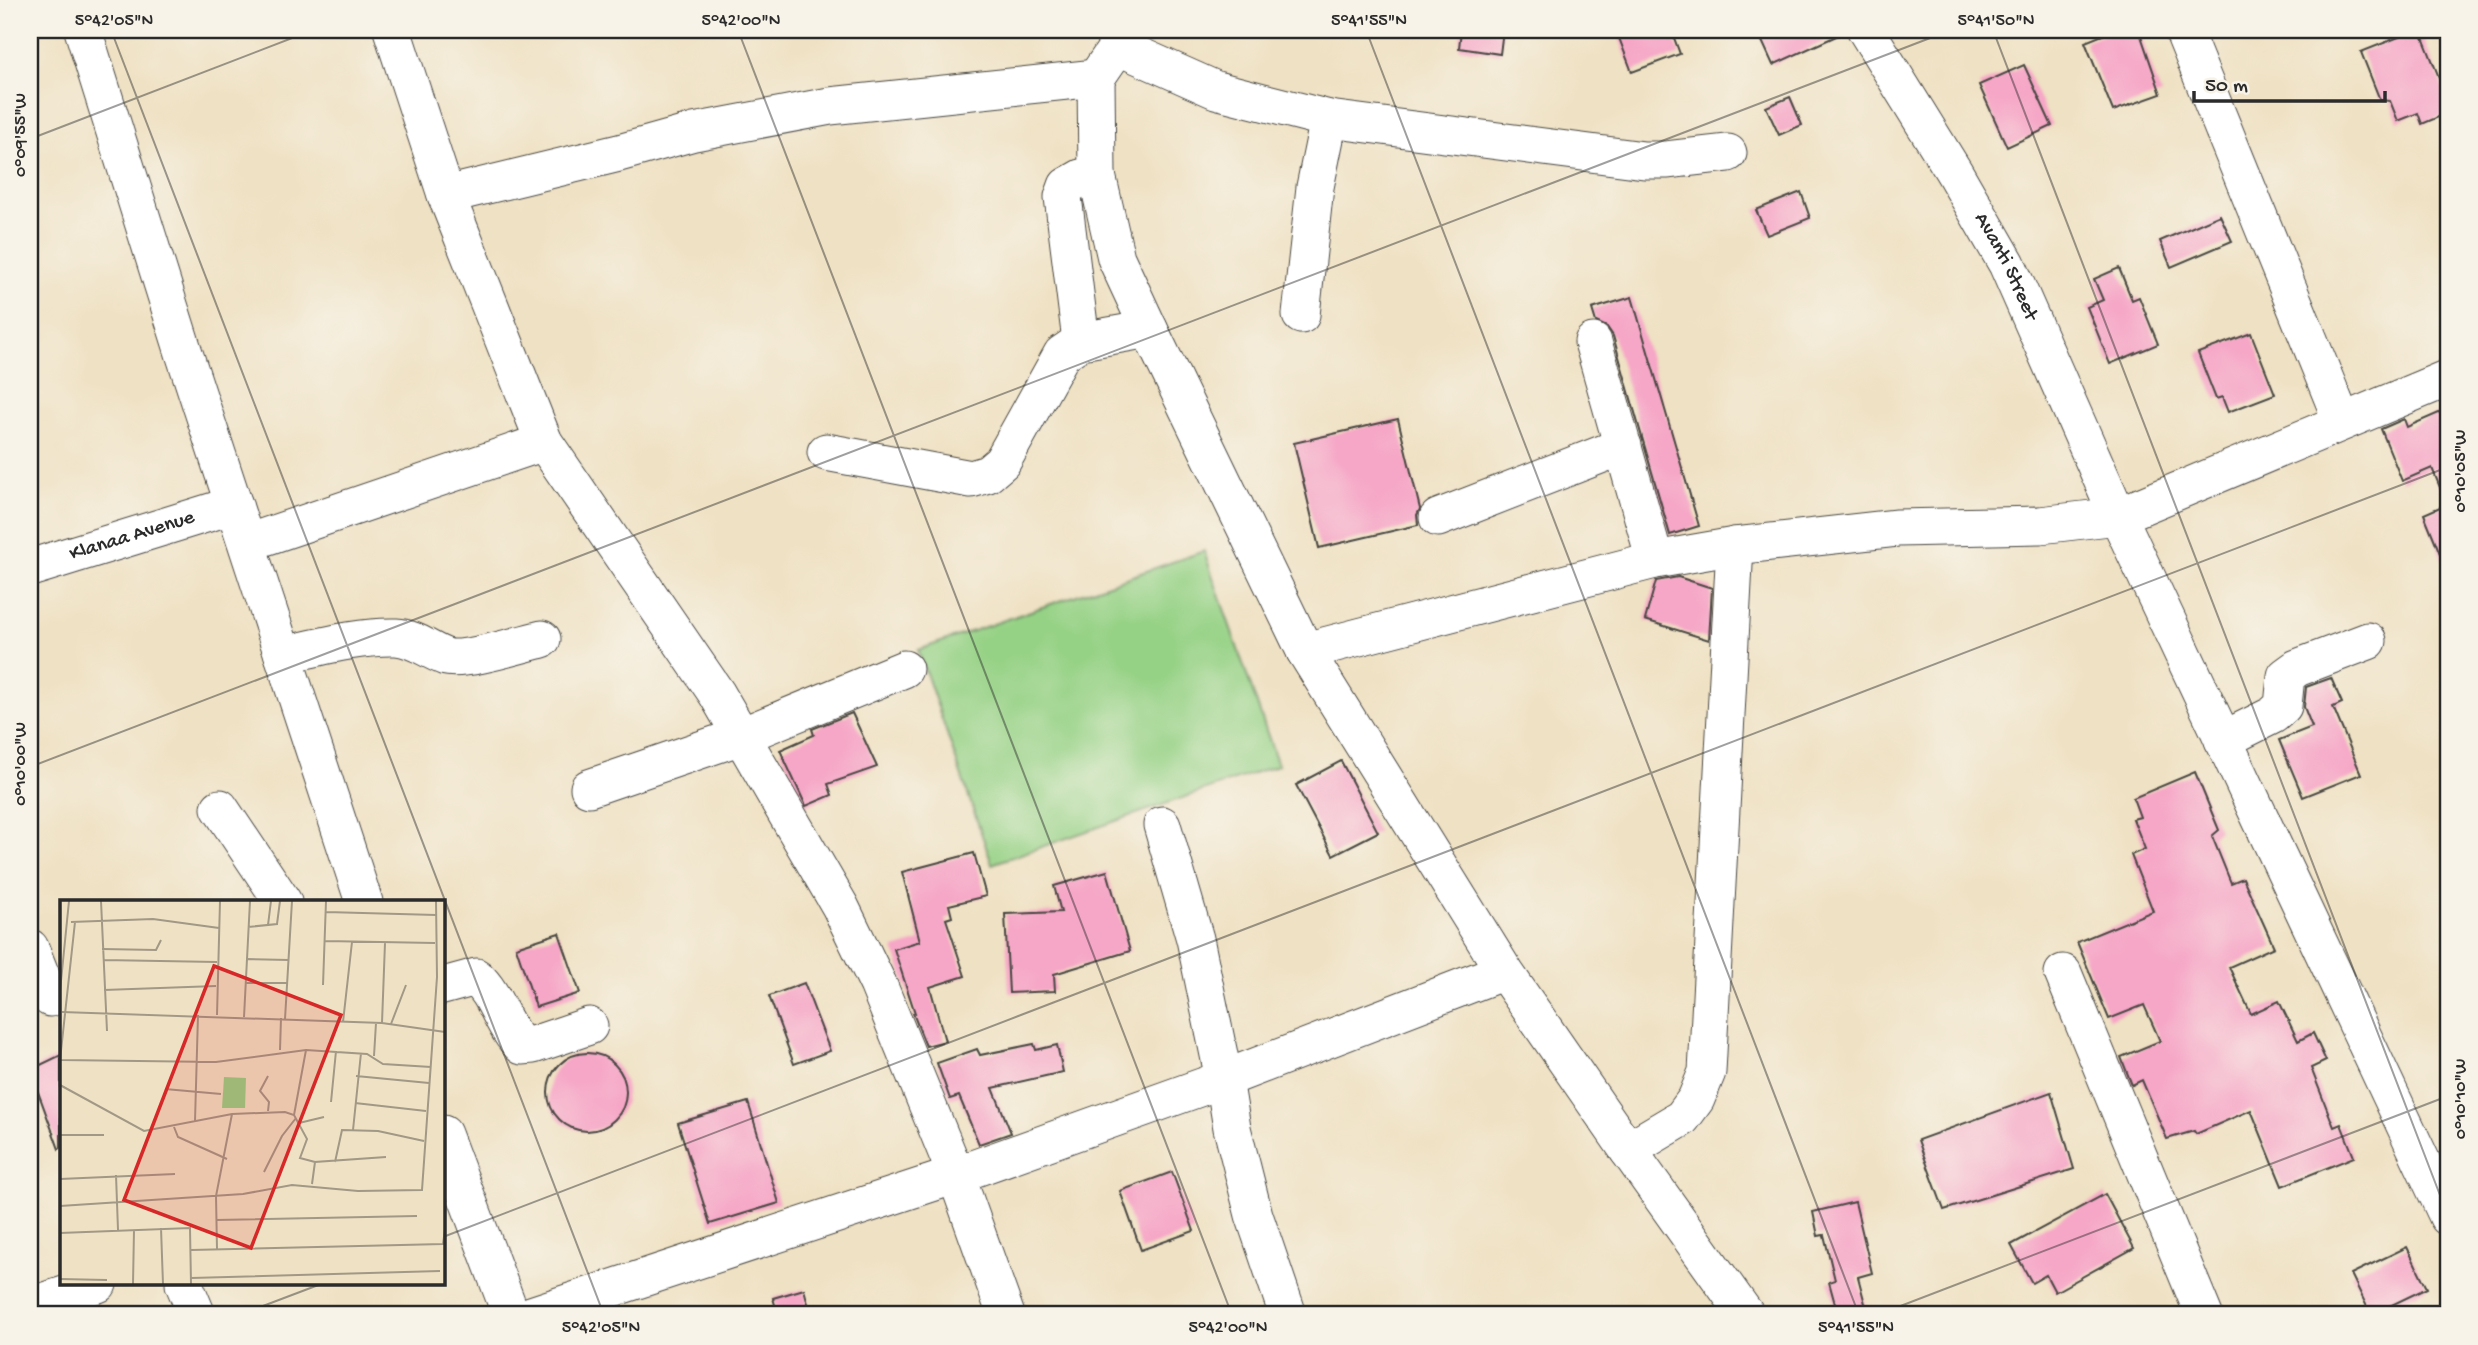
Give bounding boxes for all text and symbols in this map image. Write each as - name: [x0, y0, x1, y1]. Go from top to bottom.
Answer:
- text: 5°42'05"N: [75, 11, 153, 32]
- text: 5°42'00"N: [701, 11, 781, 32]
- text: 5°41'55"N: [1331, 11, 1407, 32]
- text: 5°41'50"N: [1958, 11, 2034, 32]
- scale bar: [2194, 60, 2385, 104]
- text: 50 m: [2205, 75, 2248, 100]
- text: 0°09'55"W: [11, 93, 32, 177]
- street label: Avanti Street: [1968, 208, 2044, 327]
- text: 0°10'05"W: [2451, 430, 2472, 512]
- street label: Klanaa Avenue: [67, 505, 199, 567]
- text: 0°10'00"W: [11, 722, 32, 806]
- inset map: [60, 900, 444, 1286]
- text: 0°10'10"W: [2451, 1059, 2472, 1139]
- text: 5°42'05"N: [562, 1318, 640, 1339]
- text: 5°42'00"N: [1188, 1318, 1268, 1339]
- text: 5°41'55"N: [1818, 1318, 1894, 1339]

